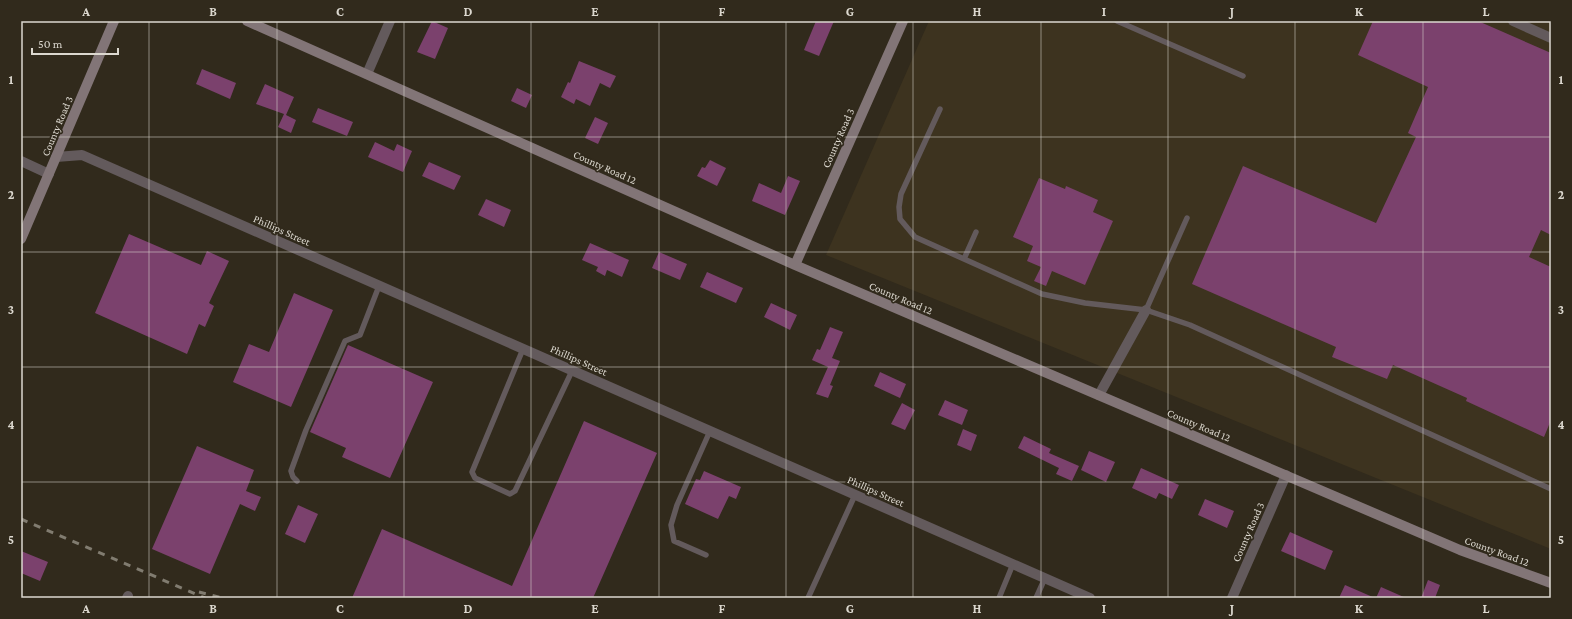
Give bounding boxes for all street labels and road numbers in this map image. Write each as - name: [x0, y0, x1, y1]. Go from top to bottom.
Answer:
- street label: County Road 3: [39, 94, 76, 158]
- street label: County Road 3: [820, 106, 857, 170]
- street label: County Road 12: [571, 148, 638, 187]
- street label: Phillips Street: [251, 212, 313, 249]
- street label: County Road 12: [867, 279, 934, 318]
- street label: Phillips Street: [548, 342, 610, 379]
- street label: County Road 12: [1165, 406, 1232, 445]
- street label: Phillips Street: [845, 473, 907, 510]
- street label: County Road 3: [1230, 500, 1267, 564]
- street label: County Road 12: [1463, 534, 1531, 569]

